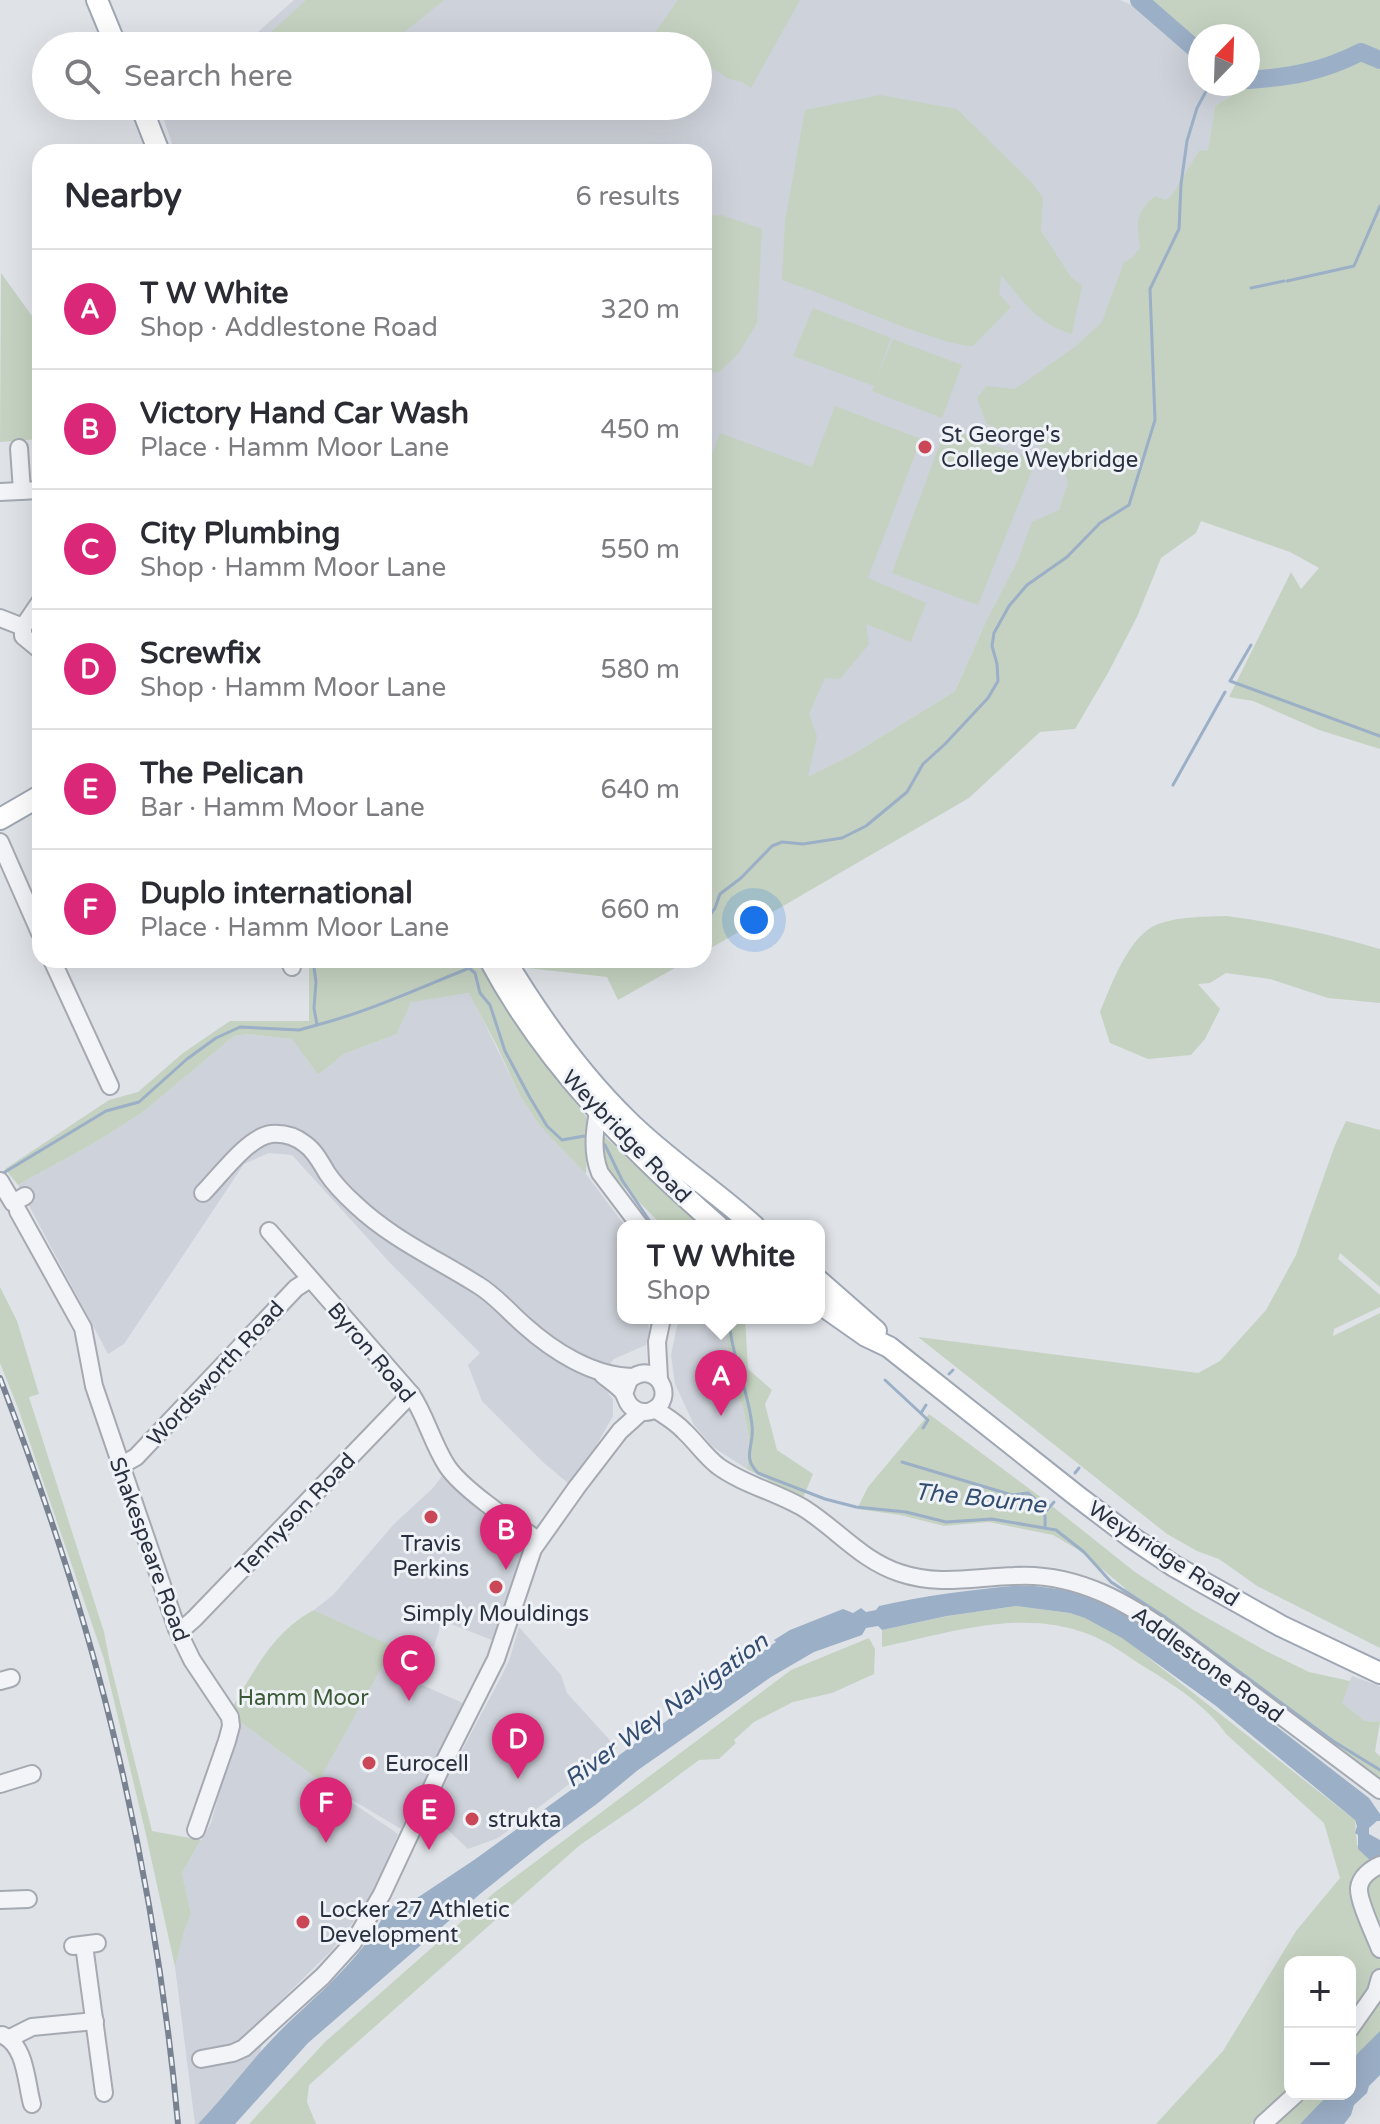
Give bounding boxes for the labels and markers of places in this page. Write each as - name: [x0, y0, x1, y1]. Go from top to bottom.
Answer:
- place label: St George's College Weybridge: [941, 422, 1138, 473]
- marker: St George's College Weybridge: [916, 438, 934, 456]
- pin: A: [695, 1350, 747, 1416]
- pin: B: [480, 1504, 532, 1570]
- marker: Travis Perkins: [422, 1508, 440, 1526]
- place label: Travis Perkins: [393, 1531, 469, 1582]
- marker: Simply Mouldings: [487, 1578, 505, 1596]
- place label: Simply Mouldings: [403, 1601, 589, 1627]
- pin: C: [383, 1635, 435, 1701]
- pin: D: [492, 1713, 544, 1779]
- place label: Eurocell: [385, 1751, 469, 1777]
- marker: Eurocell: [360, 1754, 378, 1772]
- pin: F: [300, 1777, 352, 1843]
- pin: E: [403, 1784, 455, 1850]
- place label: strukta: [488, 1807, 561, 1833]
- marker: strukta: [463, 1810, 481, 1828]
- place label: Locker 27 Athletic Development: [319, 1897, 510, 1948]
- marker: Locker 27 Athletic Development: [294, 1913, 312, 1931]

